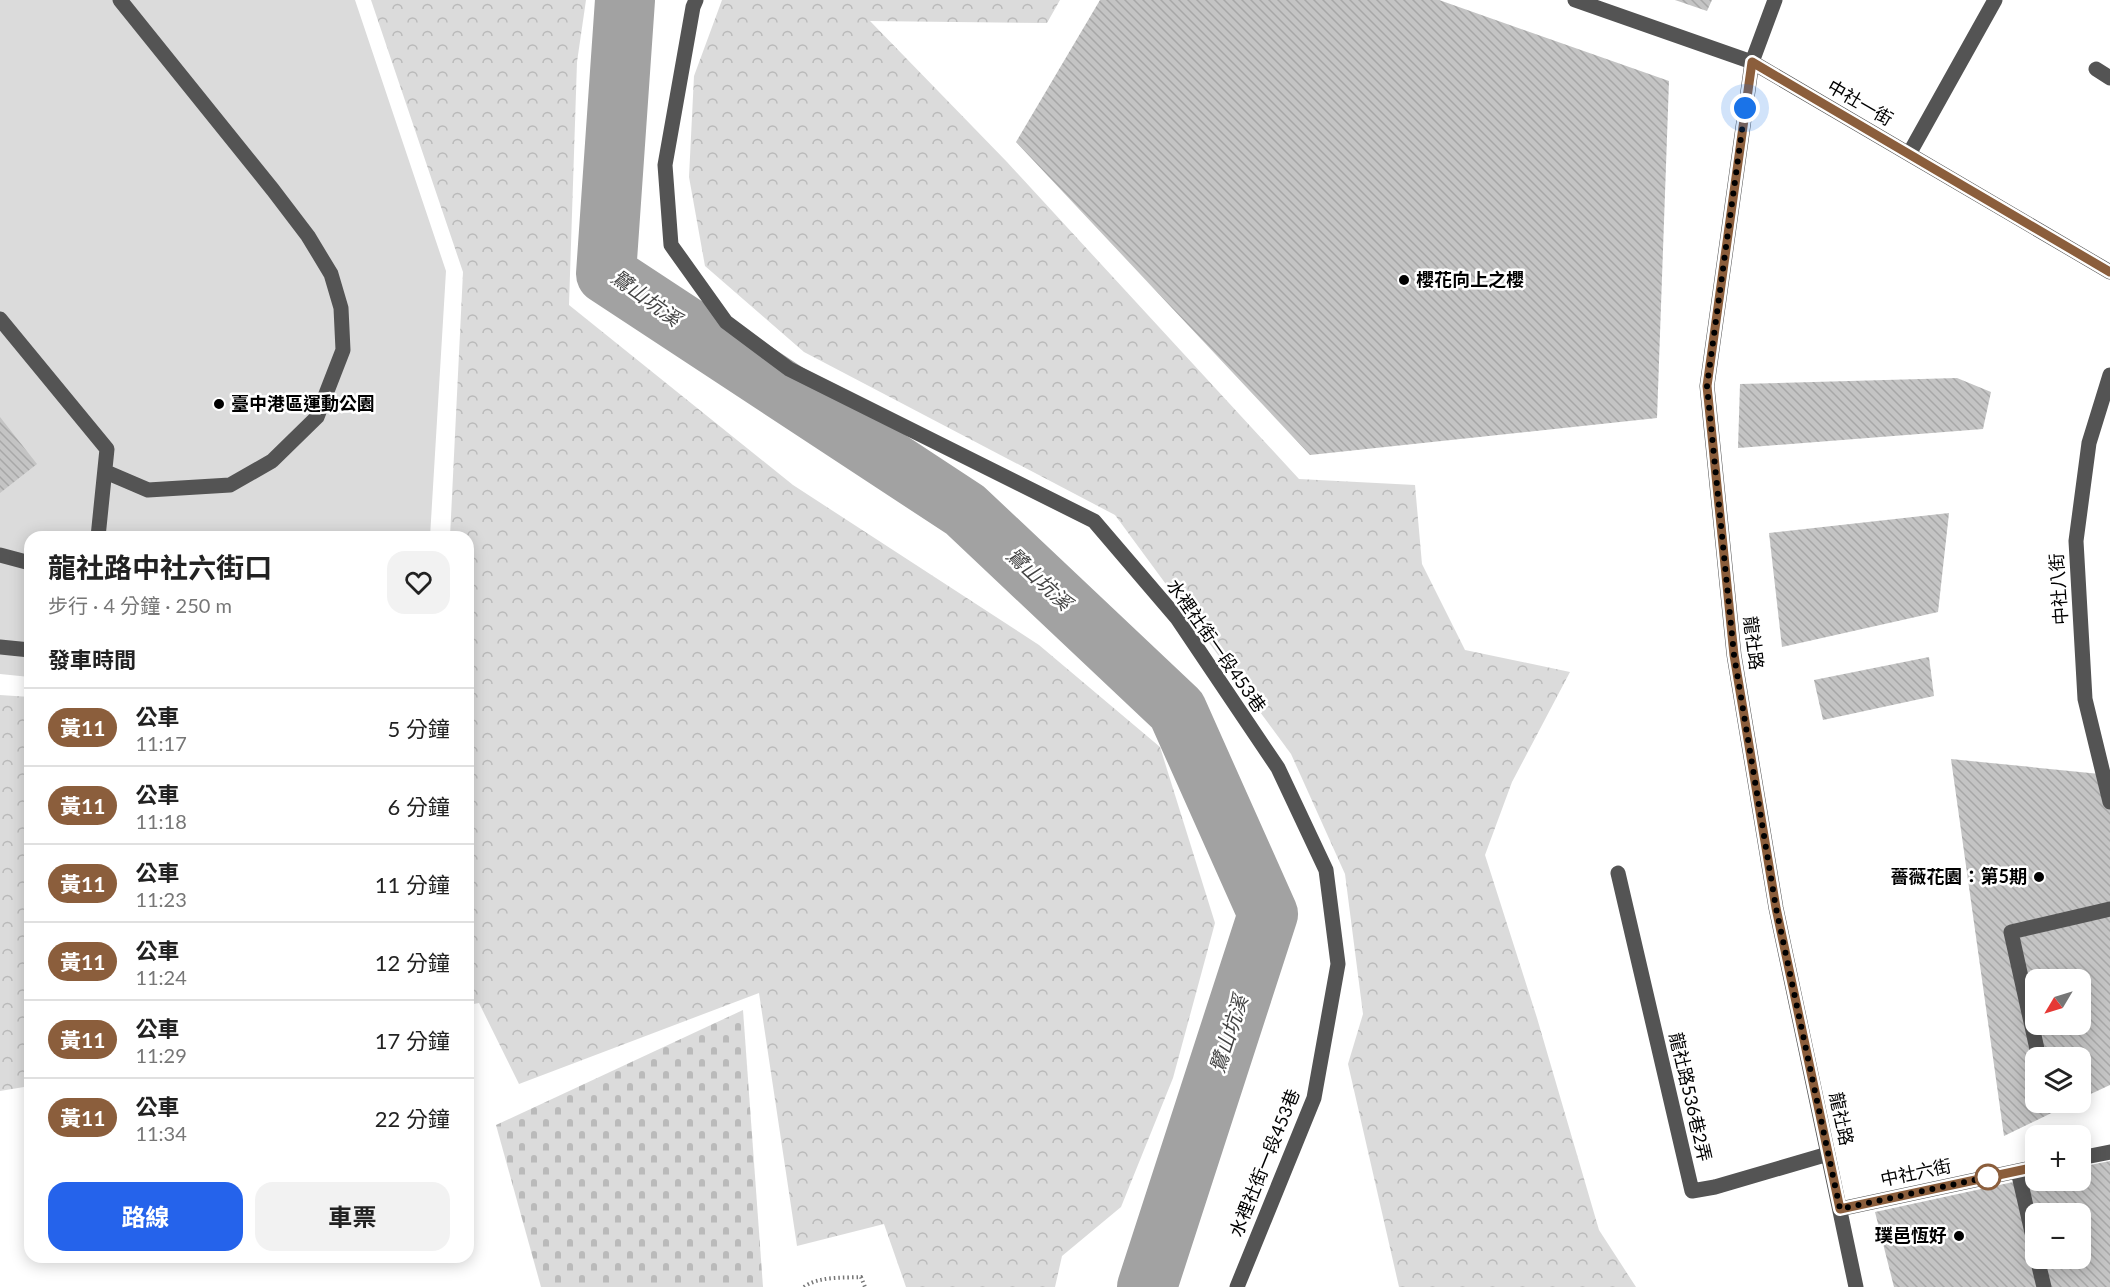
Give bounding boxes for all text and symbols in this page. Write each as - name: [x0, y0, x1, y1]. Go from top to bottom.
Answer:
- street label: 中社一街: [1824, 75, 1897, 130]
- your location: [1730, 93, 1760, 123]
- water label: 鷺山坑溪: [607, 264, 688, 332]
- place label: 櫻花向上之櫻: [1416, 268, 1524, 290]
- marker: 櫻花向上之櫻: [1397, 273, 1411, 287]
- place label: 臺中港區運動公園: [231, 392, 375, 414]
- marker: 臺中港區運動公園: [212, 397, 226, 411]
- water label: 鷺山坑溪: [1002, 542, 1079, 616]
- text: 龍社路中社六街口: [48, 550, 272, 584]
- button: heart: [387, 551, 450, 614]
- street label: 中社八街: [2045, 552, 2071, 626]
- street label: 水裡社街一段453巷: [1163, 575, 1271, 716]
- text: 步行 · 4 分鐘 · 250 m: [48, 593, 232, 617]
- street label: 龍社路: [1740, 615, 1768, 671]
- text: 發車時間: [48, 646, 136, 673]
- text: 公車: [135, 703, 179, 730]
- text: 黃11: [60, 715, 105, 740]
- text: 5 分鐘: [388, 715, 450, 742]
- text: 11:17: [135, 731, 187, 755]
- text: 公車: [135, 781, 179, 808]
- text: 黃11: [60, 793, 105, 818]
- text: 6 分鐘: [388, 793, 450, 820]
- text: 11:18: [135, 809, 187, 833]
- text: 公車: [135, 859, 179, 886]
- place label: 薔薇花園：第5期: [1891, 865, 2027, 887]
- marker: 薔薇花園：第5期: [2032, 870, 2046, 884]
- text: 黃11: [60, 871, 105, 896]
- text: 11 分鐘: [375, 871, 450, 898]
- text: 11:23: [135, 887, 187, 911]
- text: 公車: [135, 937, 179, 964]
- text: 黃11: [60, 949, 105, 974]
- text: 12 分鐘: [375, 949, 450, 976]
- text: 11:24: [135, 965, 187, 989]
- north arrow: [2025, 969, 2091, 1035]
- map controls: [2025, 969, 2091, 1269]
- water label: 鷺山坑溪: [1204, 989, 1253, 1075]
- text: 公車: [135, 1015, 179, 1042]
- text: 黃11: [60, 1027, 105, 1052]
- text: 17 分鐘: [375, 1027, 450, 1054]
- street label: 龍社路536巷2弄: [1665, 1030, 1717, 1163]
- text: 11:29: [135, 1043, 187, 1067]
- button: layers: [2025, 1047, 2091, 1113]
- street label: 水裡社街一段453巷: [1224, 1086, 1304, 1240]
- street label: 龍社路: [1826, 1090, 1858, 1147]
- text: 公車: [135, 1093, 179, 1120]
- text: 黃11: [60, 1105, 105, 1130]
- text: 22 分鐘: [375, 1105, 450, 1132]
- text: 11:34: [135, 1121, 187, 1145]
- button: +: [2025, 1125, 2091, 1191]
- street label: 中社六街: [1878, 1154, 1953, 1190]
- unlabelled marker: [1975, 1164, 2001, 1190]
- button: 路線: [48, 1182, 243, 1251]
- button: 車票: [255, 1182, 450, 1251]
- button: −: [2025, 1203, 2091, 1269]
- place label: 璞邑恆好: [1875, 1224, 1947, 1246]
- marker: 璞邑恆好: [1952, 1229, 1966, 1243]

